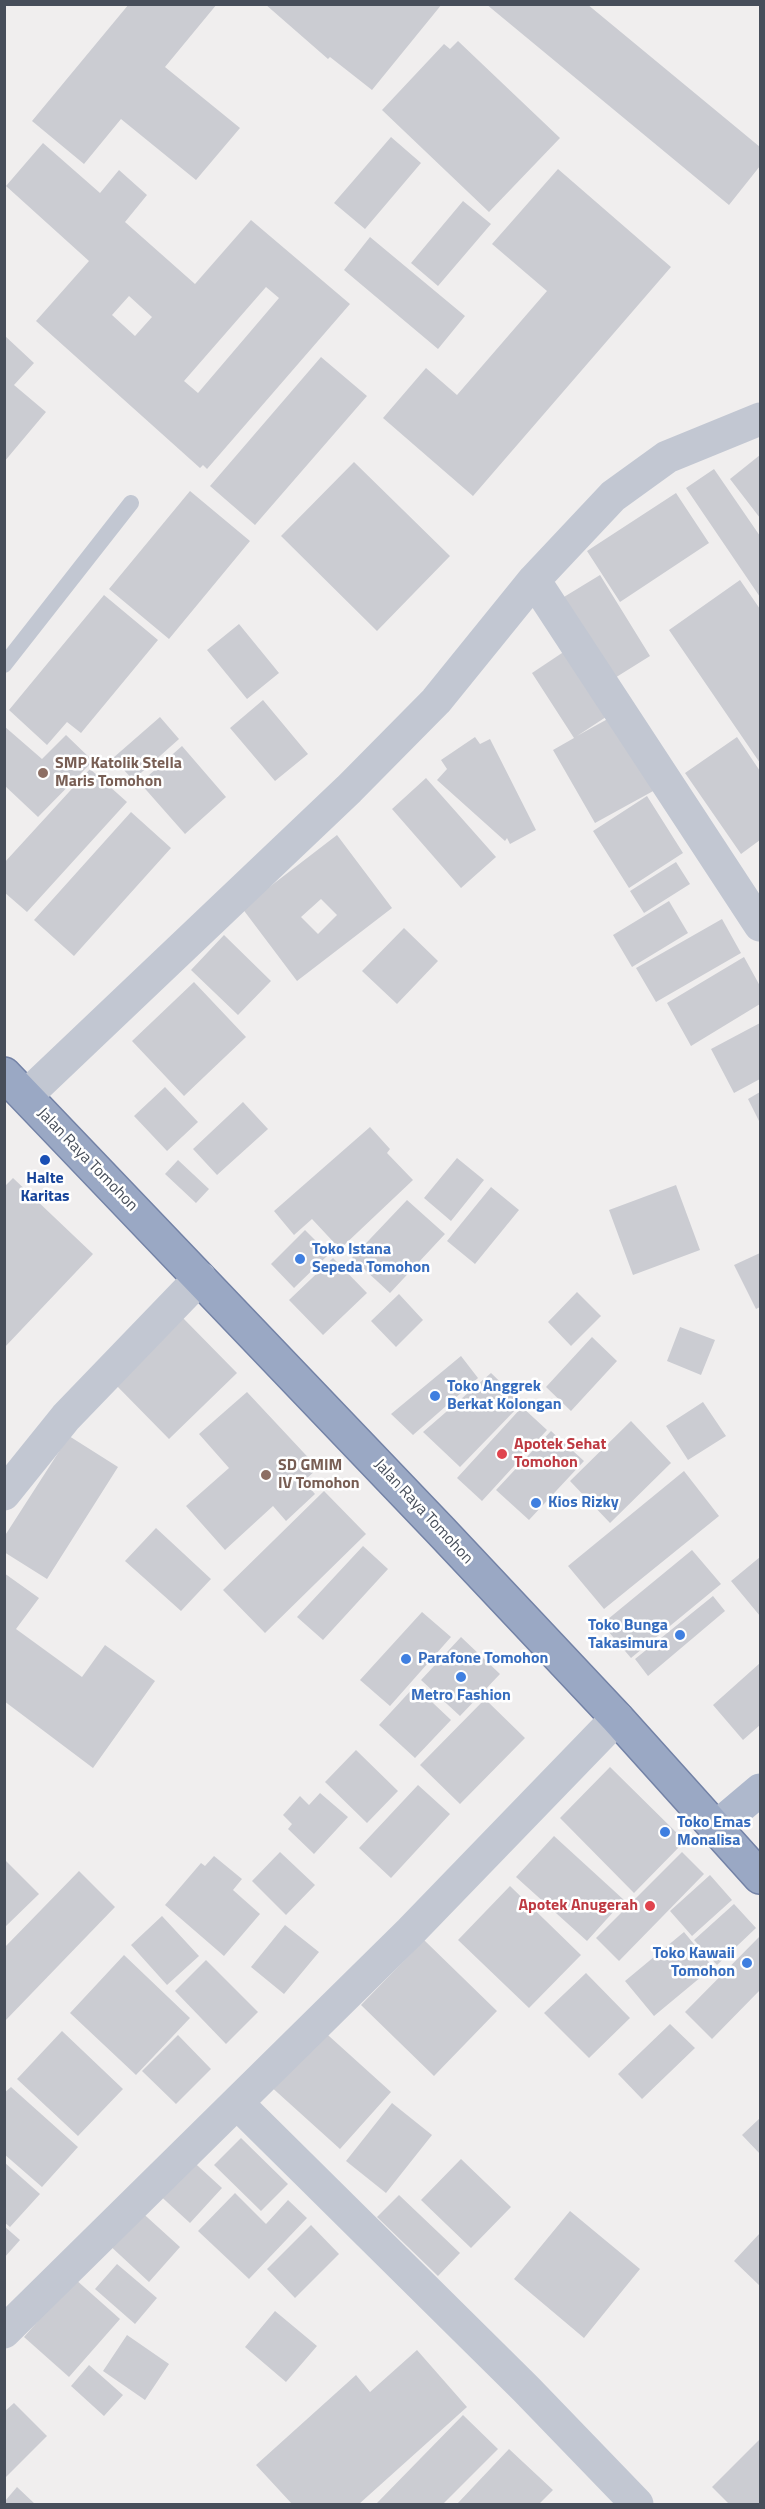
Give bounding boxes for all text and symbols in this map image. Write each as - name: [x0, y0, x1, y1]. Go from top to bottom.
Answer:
- place label: SMP Katolik Stella Maris Tomohon: [55, 754, 182, 792]
- marker: SMP Katolik Stella Maris Tomohon: [36, 766, 50, 780]
- street label: Jalan Raya Tomohon: [33, 1104, 141, 1216]
- marker: Halte Karitas: [38, 1153, 52, 1167]
- place label: Halte Karitas: [20, 1169, 70, 1207]
- place label: Toko Istana Sepeda Tomohon: [312, 1240, 430, 1278]
- marker: Toko Istana Sepeda Tomohon: [293, 1252, 307, 1266]
- place label: Toko Anggrek Berkat Kolongan: [447, 1377, 562, 1415]
- marker: Toko Anggrek Berkat Kolongan: [428, 1389, 442, 1403]
- place label: Apotek Sehat Tomohon: [514, 1435, 606, 1473]
- marker: Apotek Sehat Tomohon: [495, 1447, 509, 1461]
- place label: SD GMIM IV Tomohon: [278, 1456, 360, 1494]
- street label: Jalan Raya Tomohon: [370, 1456, 476, 1568]
- marker: SD GMIM IV Tomohon: [259, 1468, 273, 1482]
- place label: Kios Rizky: [548, 1493, 619, 1513]
- marker: Kios Rizky: [529, 1496, 543, 1510]
- place label: Toko Bunga Takasimura: [588, 1616, 668, 1654]
- marker: Toko Bunga Takasimura: [673, 1628, 687, 1642]
- place label: Parafone Tomohon: [418, 1649, 548, 1669]
- marker: Parafone Tomohon: [399, 1652, 413, 1666]
- marker: Metro Fashion: [454, 1670, 468, 1684]
- place label: Metro Fashion: [411, 1686, 511, 1706]
- place label: Toko Emas Monalisa: [677, 1813, 751, 1851]
- marker: Toko Emas Monalisa: [658, 1825, 672, 1839]
- place label: Apotek Anugerah: [518, 1896, 638, 1916]
- marker: Apotek Anugerah: [643, 1899, 657, 1913]
- place label: Toko Kawaii Tomohon: [653, 1944, 735, 1982]
- marker: Toko Kawaii Tomohon: [740, 1956, 754, 1970]

